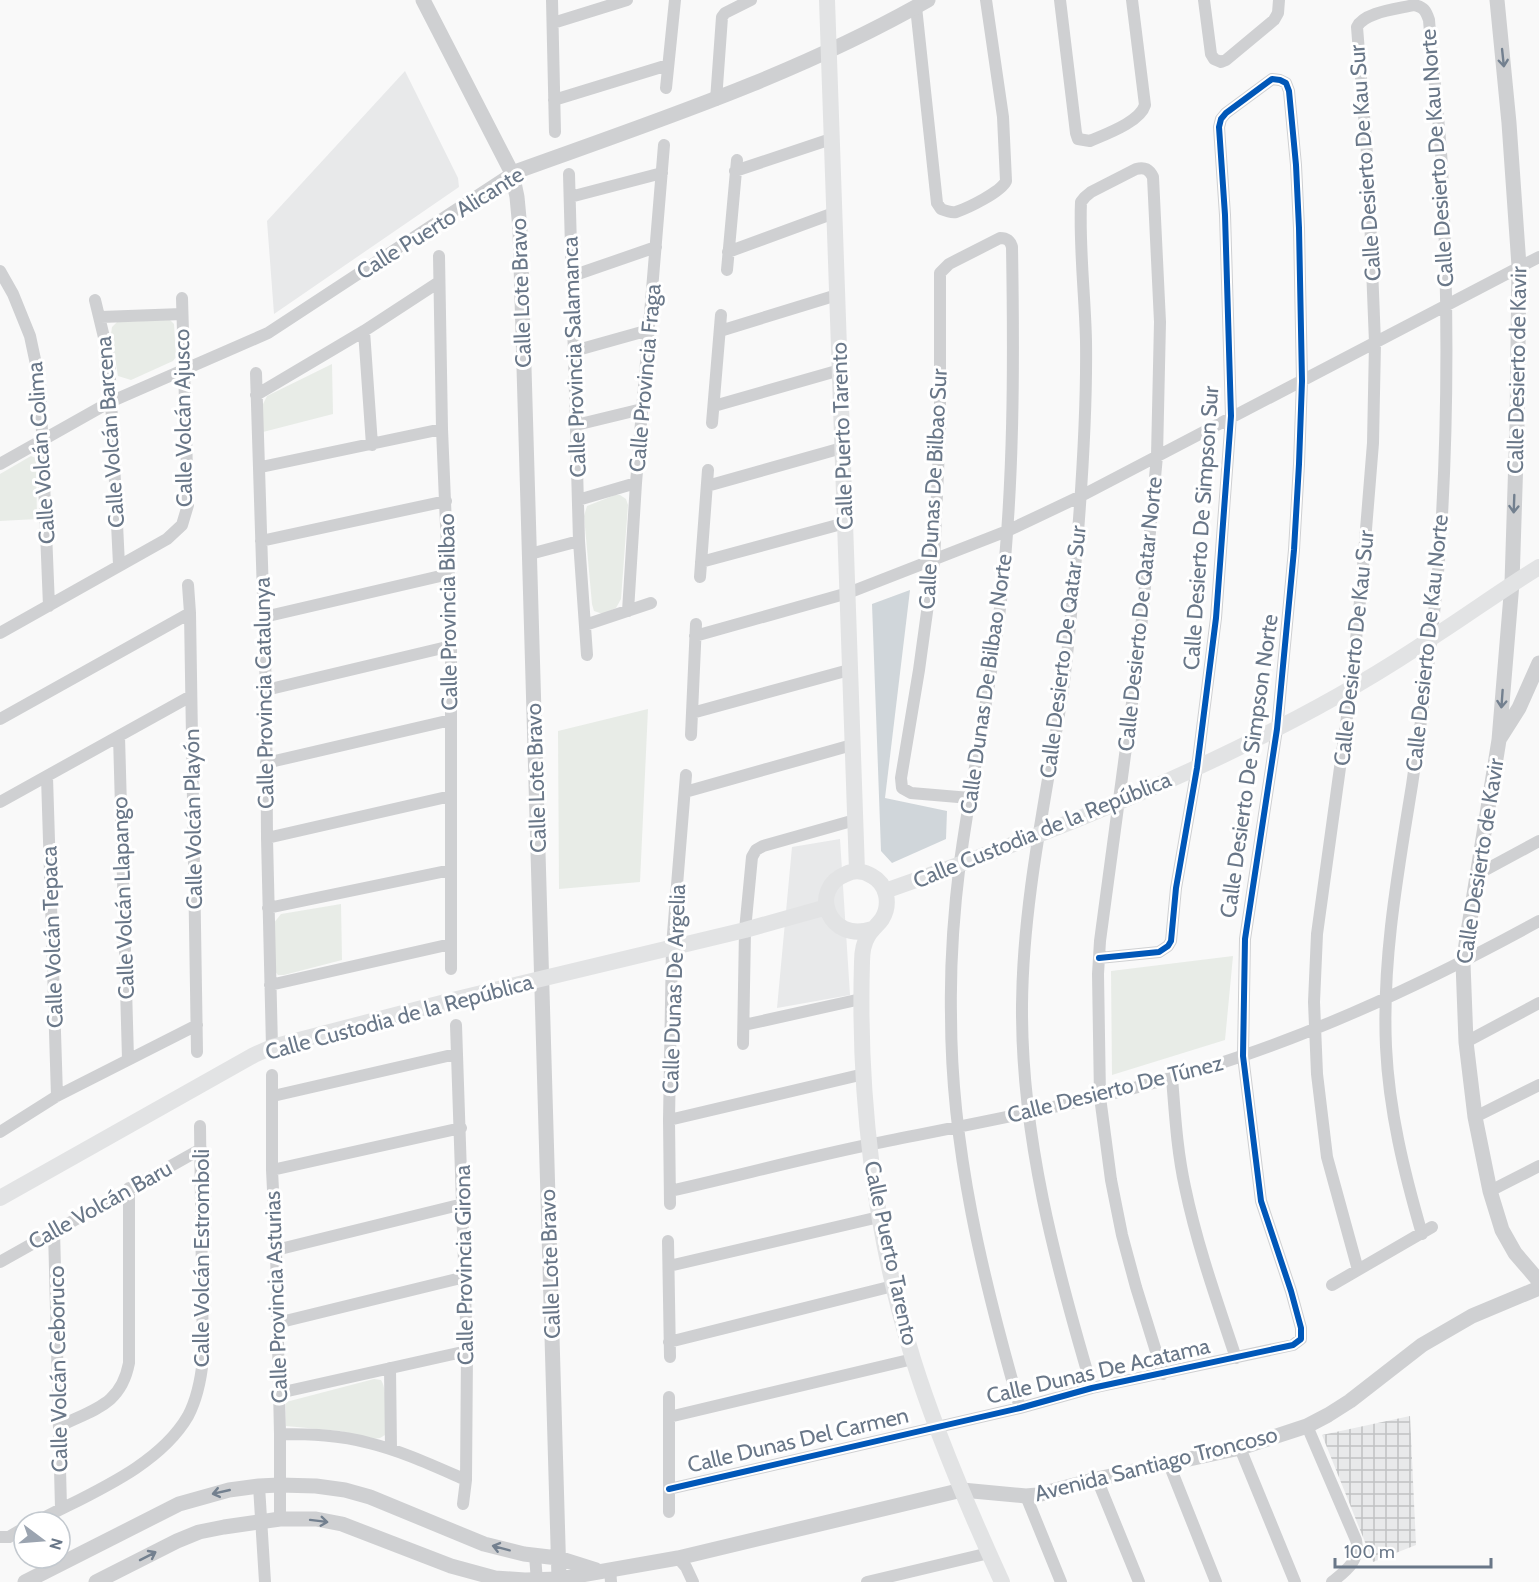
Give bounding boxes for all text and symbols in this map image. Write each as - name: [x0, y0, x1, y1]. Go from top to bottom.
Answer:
- street label: Calle Desierto De Kau Norte: [1415, 28, 1459, 288]
- street label: Calle Desierto De Kau Sur: [1343, 44, 1387, 282]
- one-way arrow: [1498, 48, 1509, 68]
- street label: Calle Puerto Alicante: [352, 161, 528, 285]
- street label: Calle Lote Bravo: [505, 218, 537, 368]
- street label: Calle Provincia Salamanca: [556, 235, 592, 478]
- street label: Calle Desierto de Kavir: [1502, 266, 1532, 474]
- street label: Calle Provincia Fraga: [623, 282, 667, 473]
- street label: Calle Volcán Ajusco: [168, 329, 198, 507]
- street label: Calle Volcán Barcena: [90, 335, 130, 529]
- street label: Calle Puerto Tarento: [825, 342, 859, 530]
- street label: Calle Volcán Colima: [21, 360, 61, 545]
- street label: Calle Dunas De Bilbao Sur: [913, 368, 953, 610]
- street label: Calle Desierto De Simpson Sur: [1178, 385, 1224, 671]
- street label: Calle Desierto De Qatar Norte: [1112, 475, 1168, 753]
- one-way arrow: [1509, 494, 1520, 514]
- street label: Calle Provincia Bilbao: [433, 513, 463, 711]
- street label: Calle Desierto De Kau Norte: [1400, 513, 1454, 773]
- street label: Calle Desierto De Qatar Sur: [1034, 524, 1092, 780]
- street label: Calle Desierto De Kau Sur: [1328, 529, 1380, 767]
- street label: Calle Dunas De Bilbao Norte: [954, 552, 1018, 816]
- street label: Calle Provincia Catalunya: [248, 577, 280, 809]
- street label: Calle Desierto De Simpson Norte: [1214, 612, 1284, 920]
- one-way arrow: [1496, 689, 1507, 708]
- street label: Calle Lote Bravo: [520, 703, 552, 853]
- street label: Calle Volcán Playón: [178, 728, 208, 910]
- street label: Calle Desierto de Kavir: [1450, 756, 1510, 966]
- street label: Calle Custodia de la República: [909, 766, 1175, 894]
- street label: Calle Volcán Llapango: [106, 796, 140, 1000]
- street label: Calle Volcán Tepaca: [35, 845, 69, 1029]
- street label: Calle Dunas De Argelia: [657, 883, 691, 1094]
- street label: Calle Custodia de la República: [262, 968, 536, 1066]
- street label: Calle Desierto De Túnez: [1004, 1049, 1226, 1129]
- street label: Calle Volcán Estromboli: [188, 1149, 215, 1367]
- street label: Calle Volcán Baru: [24, 1154, 176, 1256]
- street label: Calle Puerto Tarento: [858, 1158, 924, 1348]
- street label: Calle Provincia Girona: [449, 1164, 479, 1365]
- street label: Calle Lote Bravo: [534, 1189, 566, 1339]
- street label: Calle Provincia Asturias: [259, 1190, 293, 1404]
- street label: Calle Volcán Ceboruco: [43, 1265, 73, 1473]
- street label: Calle Dunas De Acatama: [984, 1332, 1213, 1410]
- street label: Calle Dunas Del Carmen: [685, 1401, 911, 1479]
- street label: Avenida Santiago Troncoso: [1032, 1421, 1280, 1507]
- one-way arrow: [212, 1487, 231, 1499]
- north arrow: [12, 1510, 72, 1570]
- one-way arrow: [309, 1515, 329, 1526]
- scale bar: [1335, 1531, 1491, 1569]
- text: N: [45, 1536, 67, 1552]
- text: 100 m: [1344, 1541, 1395, 1563]
- one-way arrow: [492, 1542, 511, 1553]
- one-way arrow: [139, 1549, 157, 1561]

